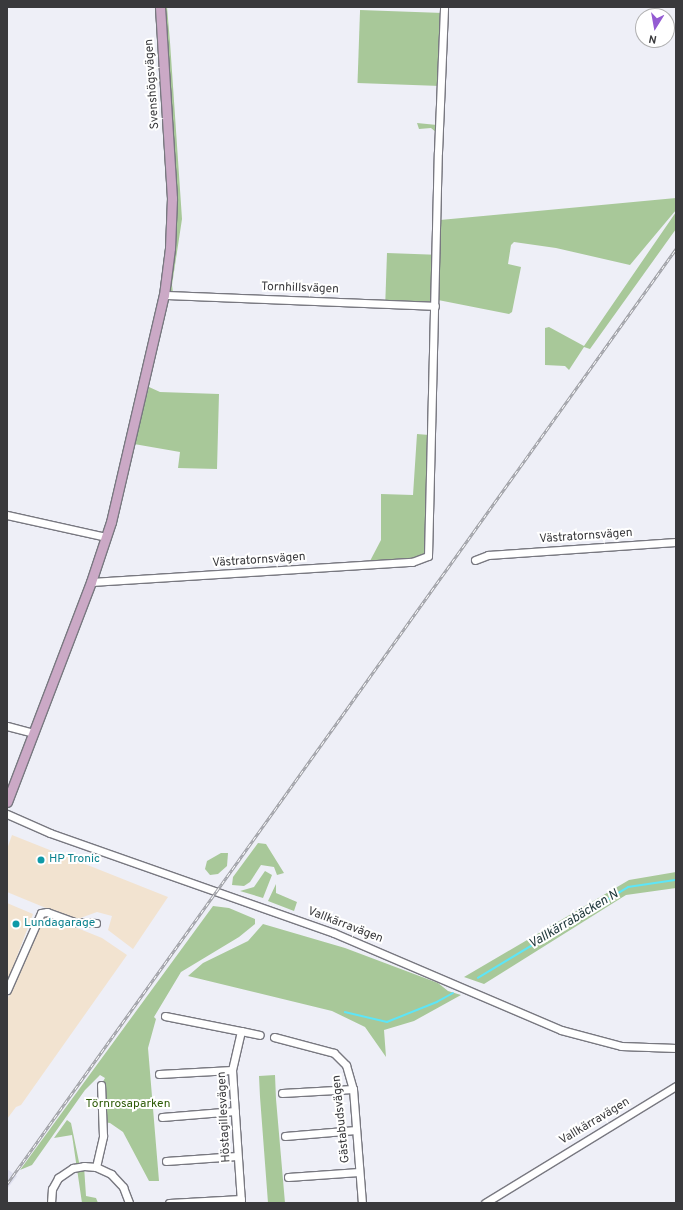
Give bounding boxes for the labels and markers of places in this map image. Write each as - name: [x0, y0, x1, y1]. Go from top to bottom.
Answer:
- place label: HP Tronic: [49, 853, 100, 867]
- marker: HP Tronic: [36, 855, 46, 865]
- place label: Lundagarage: [24, 917, 95, 931]
- marker: Lundagarage: [11, 919, 21, 929]

